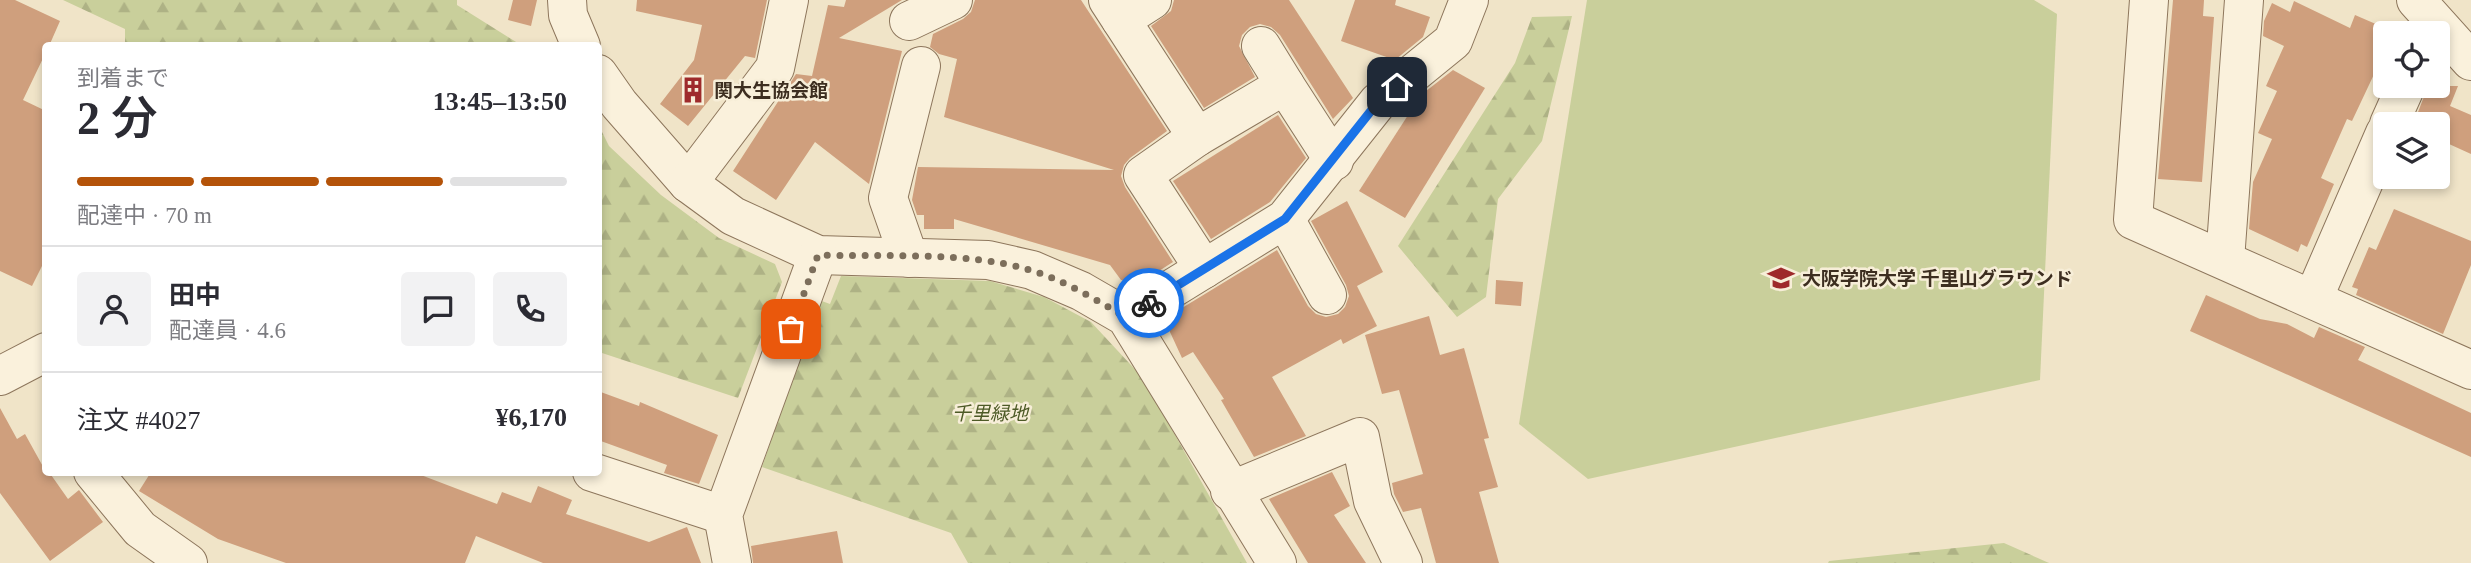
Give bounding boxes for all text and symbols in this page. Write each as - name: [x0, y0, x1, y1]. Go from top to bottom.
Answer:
- map controls: [2373, 21, 2450, 189]
- button: locate: [2373, 21, 2450, 98]
- pin: [1367, 57, 1427, 117]
- text: 到着まで: [77, 66, 169, 91]
- icon: home: [1378, 68, 1416, 106]
- building icon: 関大生協会館: [678, 75, 708, 105]
- place label: 関大生協会館: [714, 80, 828, 101]
- text: 13:45–13:50: [433, 87, 567, 116]
- text: 2 分: [77, 93, 158, 144]
- button: layers: [2373, 112, 2450, 189]
- text: 配達中 · 70 m: [77, 203, 212, 228]
- school or university icon: 大阪学院大学 千里山グラウンド: [1766, 263, 1796, 293]
- courier: [1114, 268, 1184, 338]
- place label: 大阪学院大学 千里山グラウンド: [1802, 268, 2073, 289]
- button: person: [77, 272, 151, 346]
- button: chat: [401, 272, 475, 346]
- button: phone: [493, 272, 567, 346]
- text: 田中: [169, 281, 221, 310]
- icon: bike: [1130, 284, 1168, 322]
- pin: [761, 299, 821, 359]
- icon: bag: [772, 310, 810, 348]
- text: 配達員 · 4.6: [169, 318, 286, 343]
- text: ¥6,170: [496, 403, 567, 432]
- park label: 千里緑地: [952, 403, 1030, 424]
- text: 注文 #4027: [77, 406, 201, 435]

